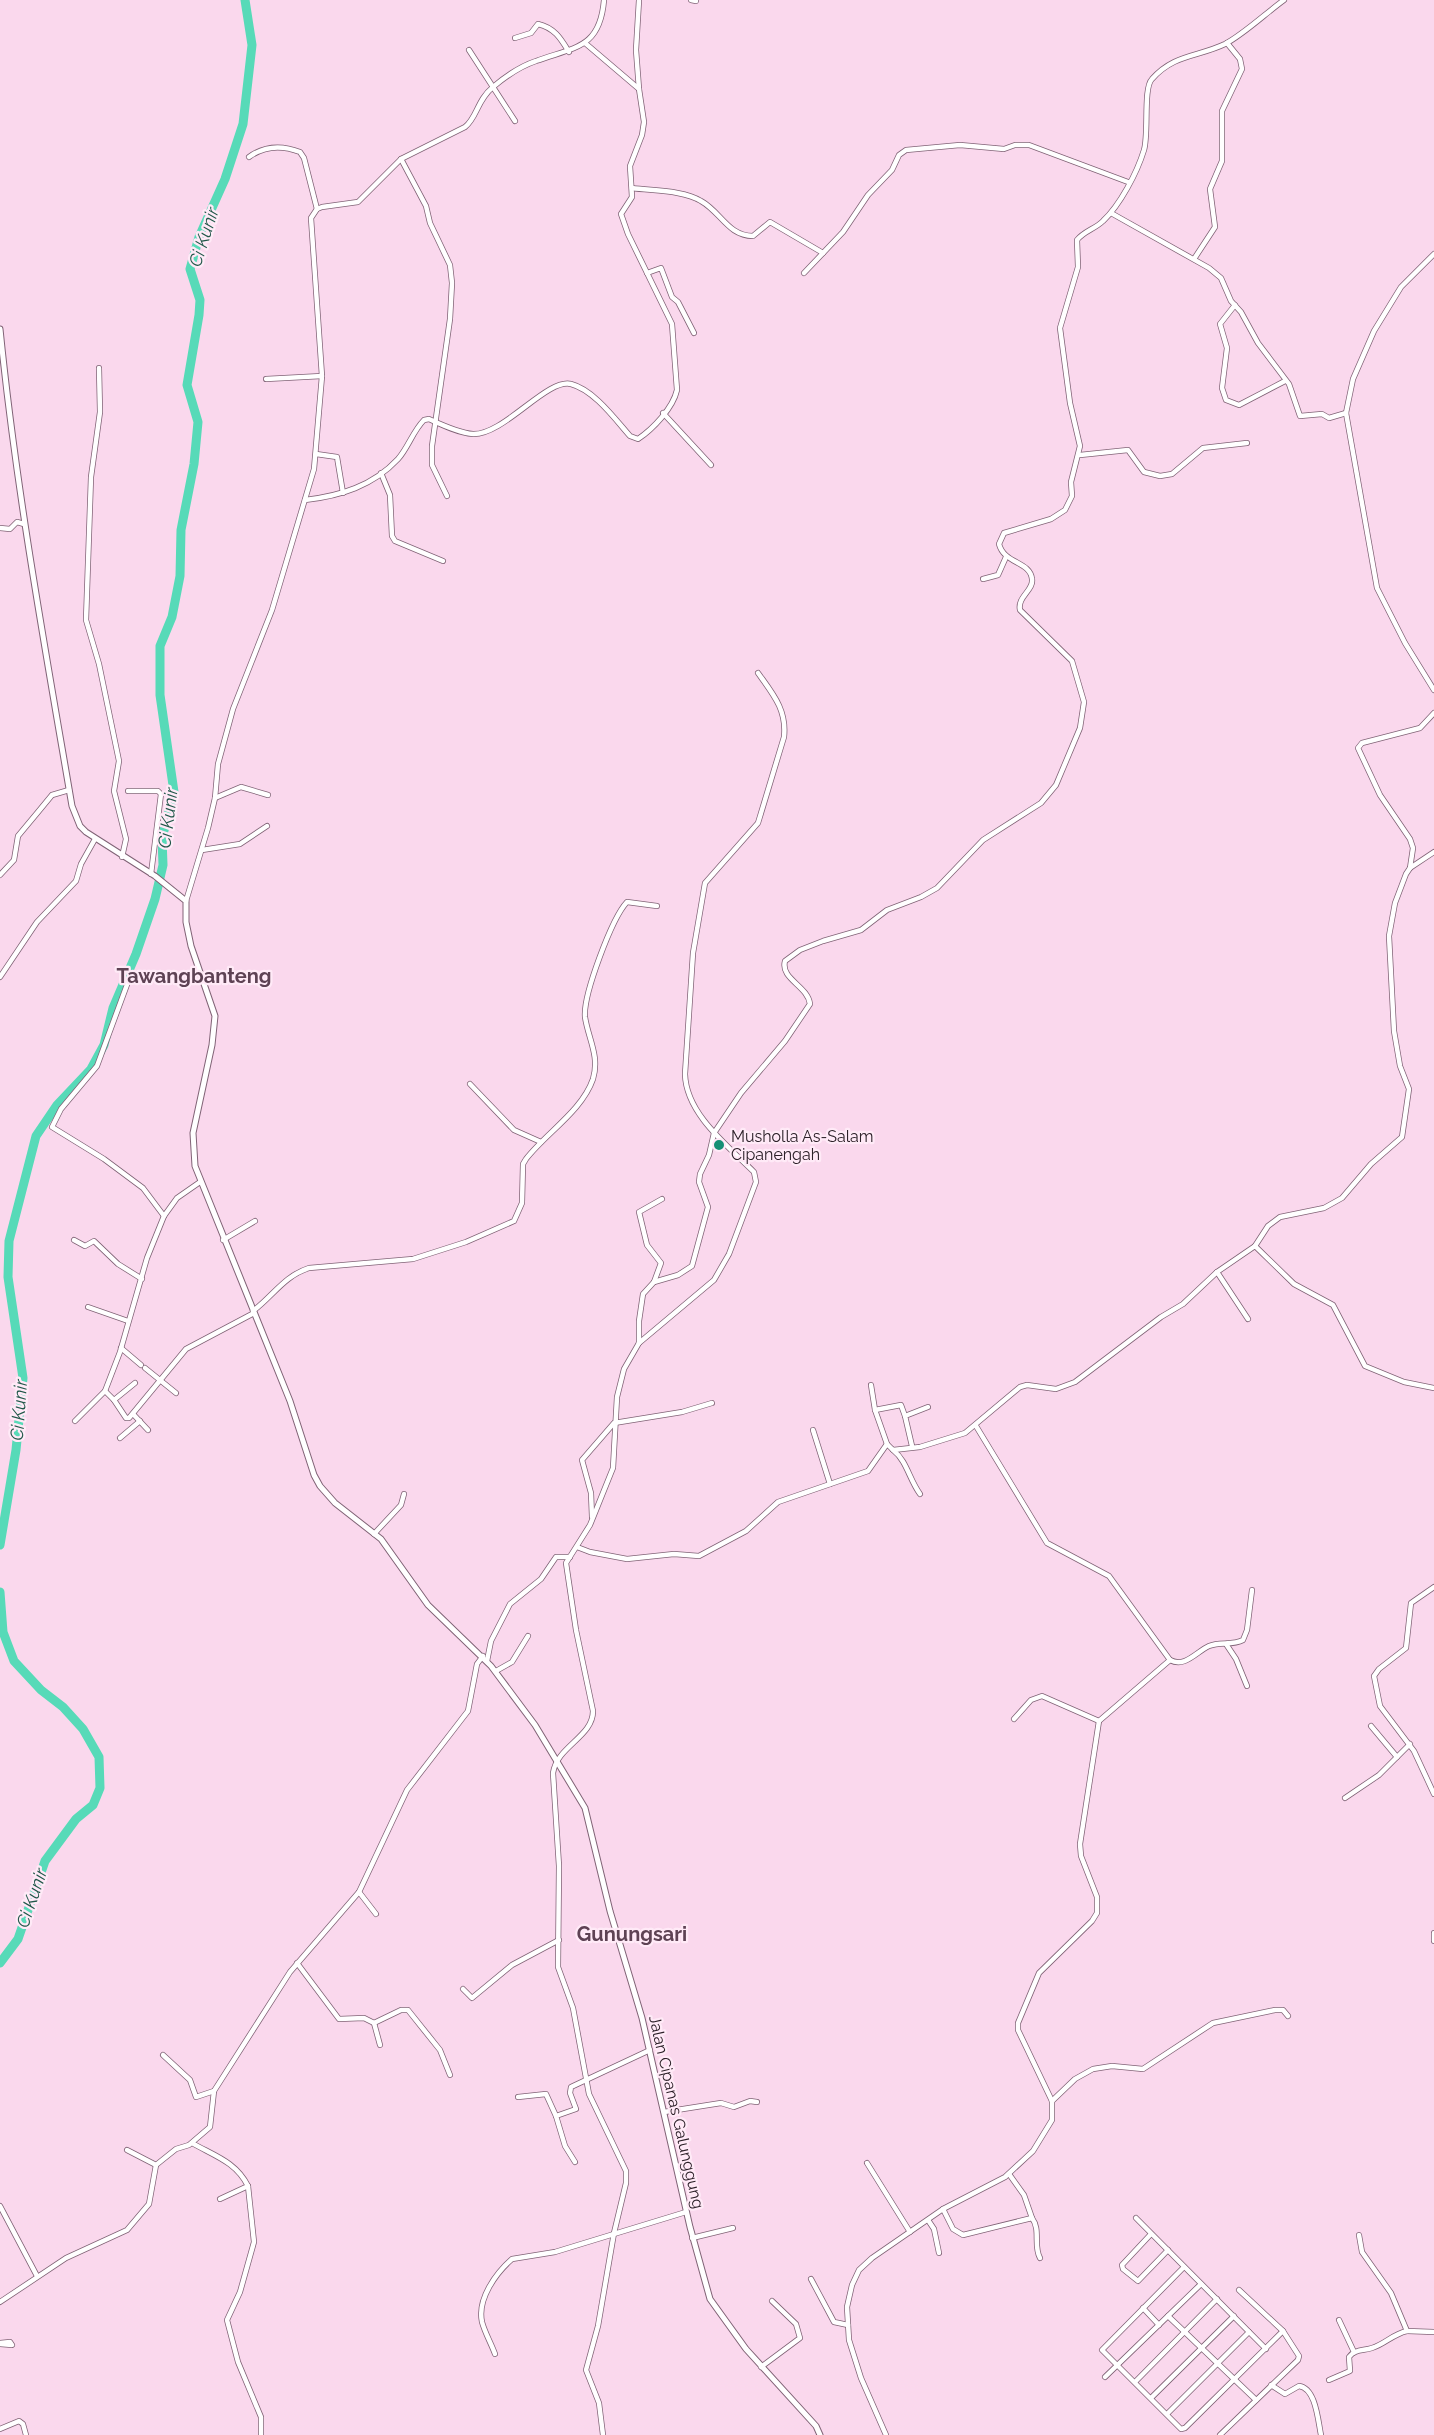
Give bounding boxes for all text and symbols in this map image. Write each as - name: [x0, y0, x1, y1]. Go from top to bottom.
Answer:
- water label: Ci Kunir: [184, 204, 223, 269]
- water label: Ci Kunir: [153, 785, 182, 850]
- district label: Tawangbanteng: [117, 964, 271, 988]
- place label: Musholla As-Salam Cipanengah: [731, 1127, 874, 1164]
- marker: Musholla As-Salam Cipanengah: [712, 1138, 726, 1152]
- water label: Ci Kunir: [6, 1378, 31, 1441]
- water label: Ci Kunir: [12, 1865, 52, 1930]
- district label: Gunungsari: [577, 1922, 687, 1946]
- street label: Jalan Cipanas Galunggung: [645, 2014, 708, 2210]

